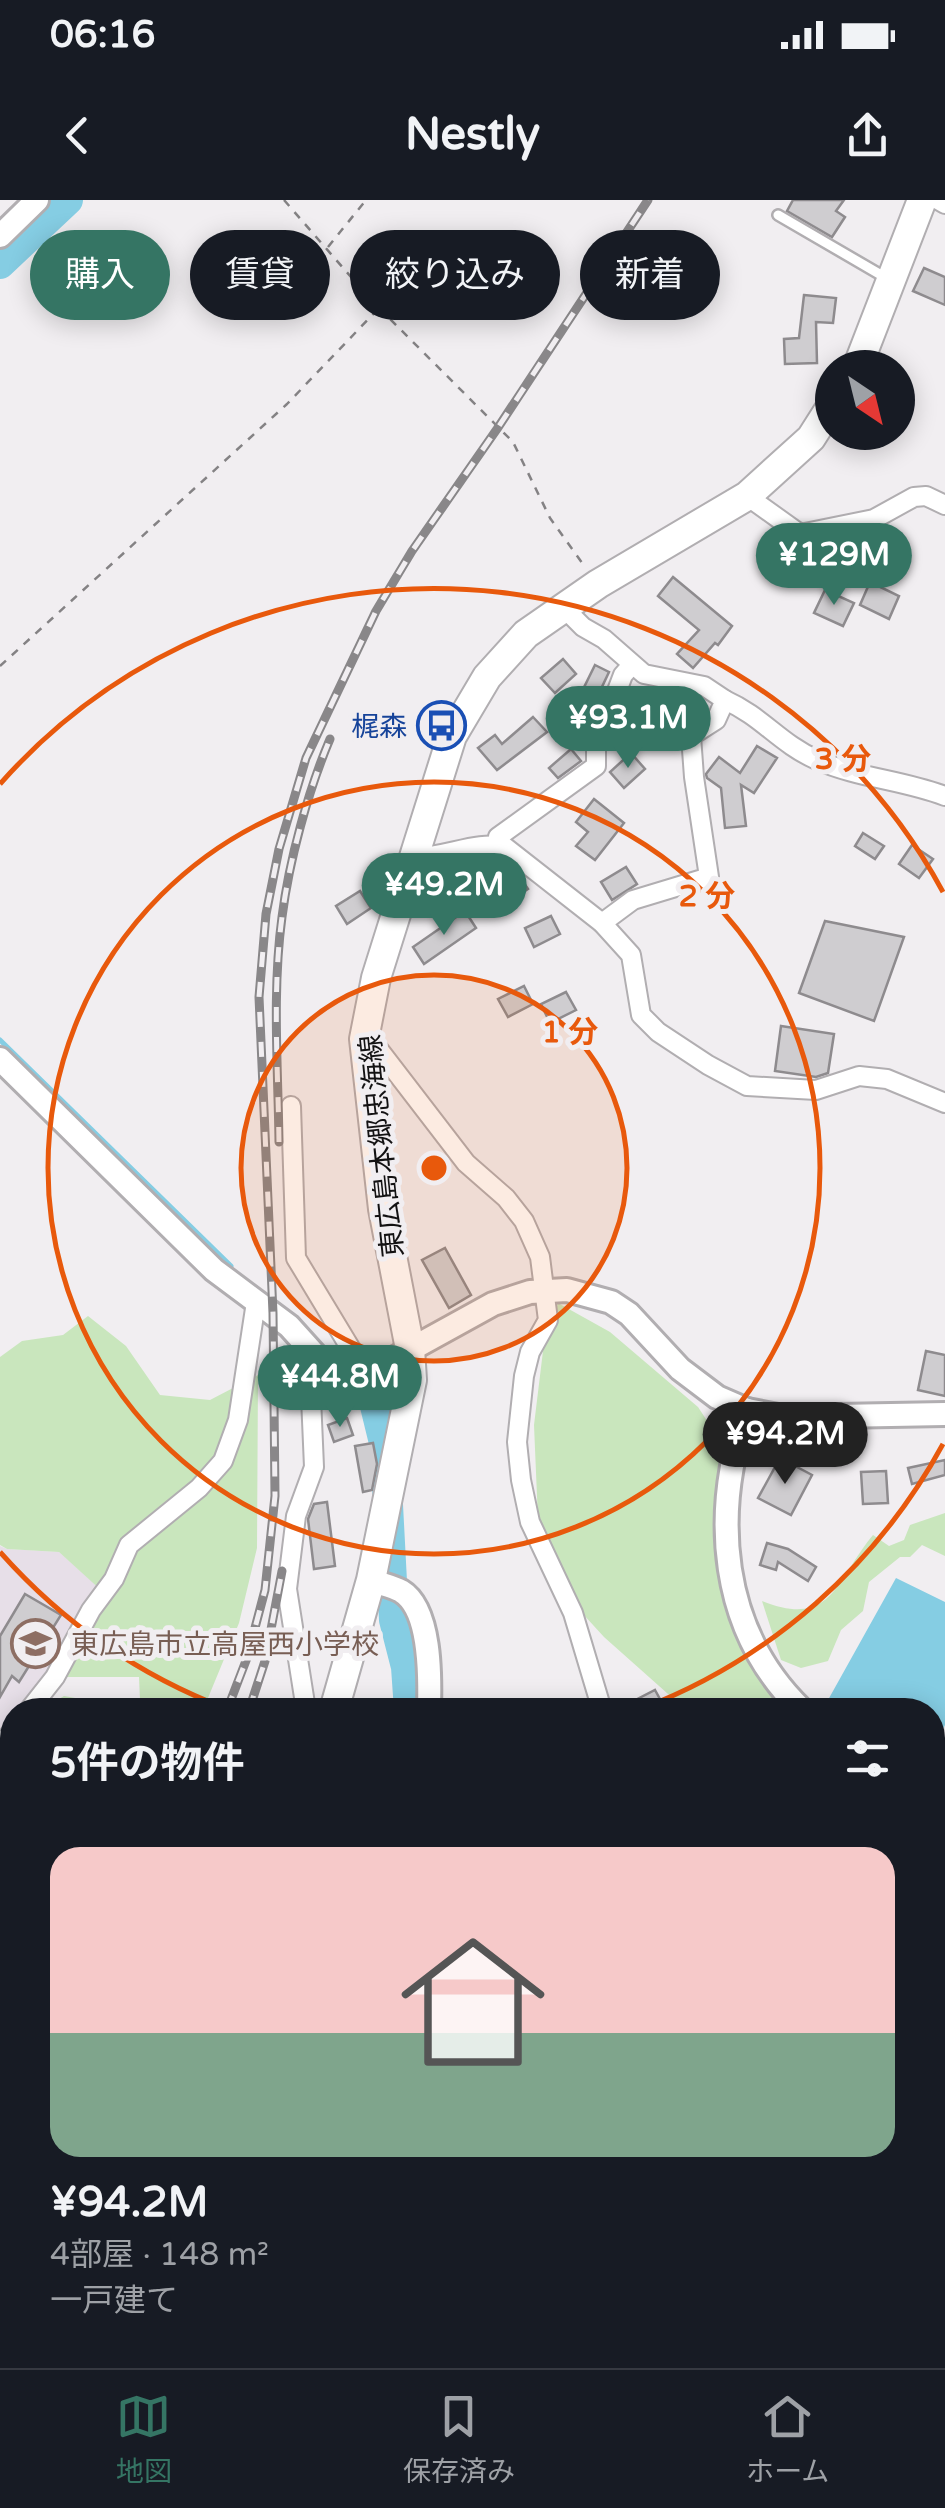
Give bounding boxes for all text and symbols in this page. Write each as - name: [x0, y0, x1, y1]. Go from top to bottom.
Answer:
- text: 06:16: [50, 12, 155, 58]
- icon: back: [50, 108, 105, 163]
- text: Nestly: [405, 108, 540, 162]
- icon: share: [840, 108, 895, 163]
- chip: 購入: [30, 230, 170, 320]
- chip: 賃貸: [190, 230, 330, 320]
- chip: 絞り込み: [350, 230, 560, 320]
- chip: 新着: [580, 230, 720, 320]
- north arrow: [815, 350, 915, 450]
- map controls: [815, 350, 915, 450]
- pin: ¥129M: [764, 523, 904, 608]
- text: ¥129M: [778, 536, 890, 574]
- pin: ¥93.1M: [547, 686, 709, 771]
- text: ¥93.1M: [568, 699, 688, 737]
- bus stop icon: 梶森: [416, 700, 468, 752]
- place label: 梶森: [351, 710, 407, 744]
- text: 3 分: [815, 741, 871, 778]
- pin: ¥49.2M: [363, 853, 525, 938]
- text: ¥49.2M: [384, 866, 504, 904]
- text: 2 分: [679, 878, 735, 915]
- text: 1 分: [542, 1014, 598, 1051]
- street label: 東広島本郷忠海線: [353, 1033, 411, 1259]
- centre of rings: [416, 1150, 452, 1186]
- pin: ¥44.8M: [259, 1345, 421, 1430]
- text: ¥44.8M: [280, 1358, 400, 1396]
- pin: ¥94.2M: [704, 1402, 866, 1487]
- text: ¥94.2M: [725, 1415, 845, 1453]
- school or university icon: 東広島市立高屋西小学校: [10, 1618, 62, 1670]
- place label: 東広島市立高屋西小学校: [71, 1628, 379, 1662]
- icon: filters: [840, 1731, 895, 1786]
- text: 5件の物件: [50, 1738, 244, 1789]
- icon: home: [383, 1912, 563, 2092]
- text: ¥94.2M: [50, 2177, 208, 2228]
- text: 4部屋 · 148 m²: [50, 2236, 269, 2274]
- text: 一戸建て: [50, 2282, 178, 2320]
- tab: 地図: [116, 2389, 172, 2489]
- tab: 保存済み: [403, 2389, 515, 2489]
- tab: ホーム: [746, 2389, 829, 2489]

